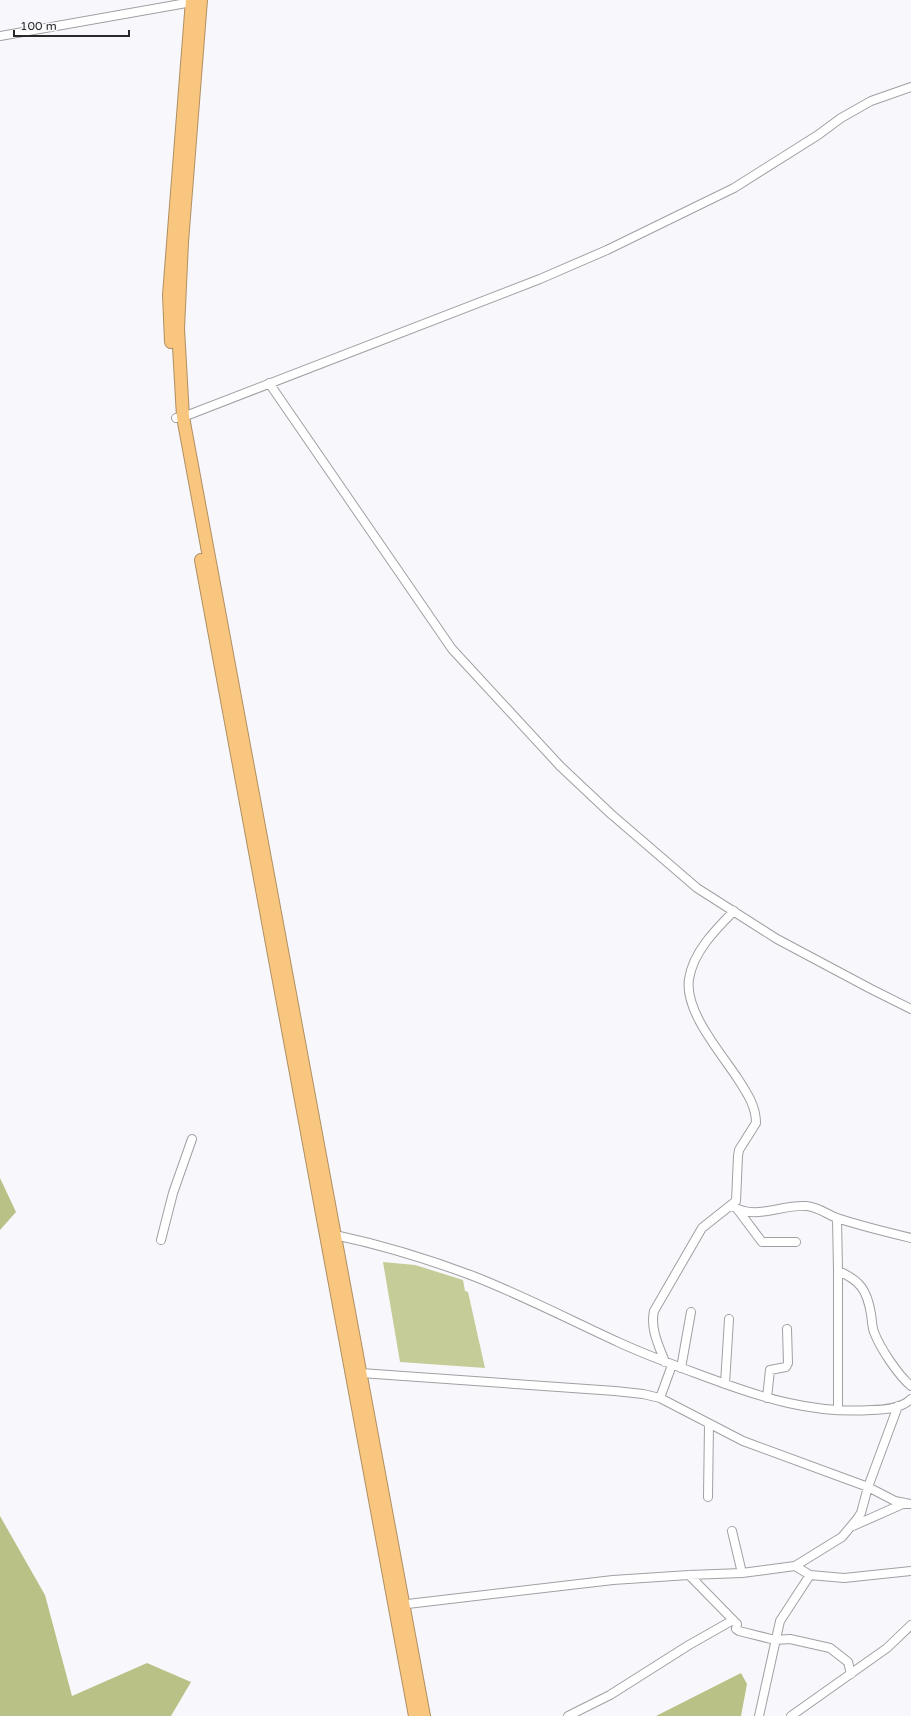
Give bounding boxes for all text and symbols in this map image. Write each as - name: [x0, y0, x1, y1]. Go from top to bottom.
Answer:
- scale bar: [14, 12, 129, 38]
- text: 100 m: [20, 19, 57, 33]

